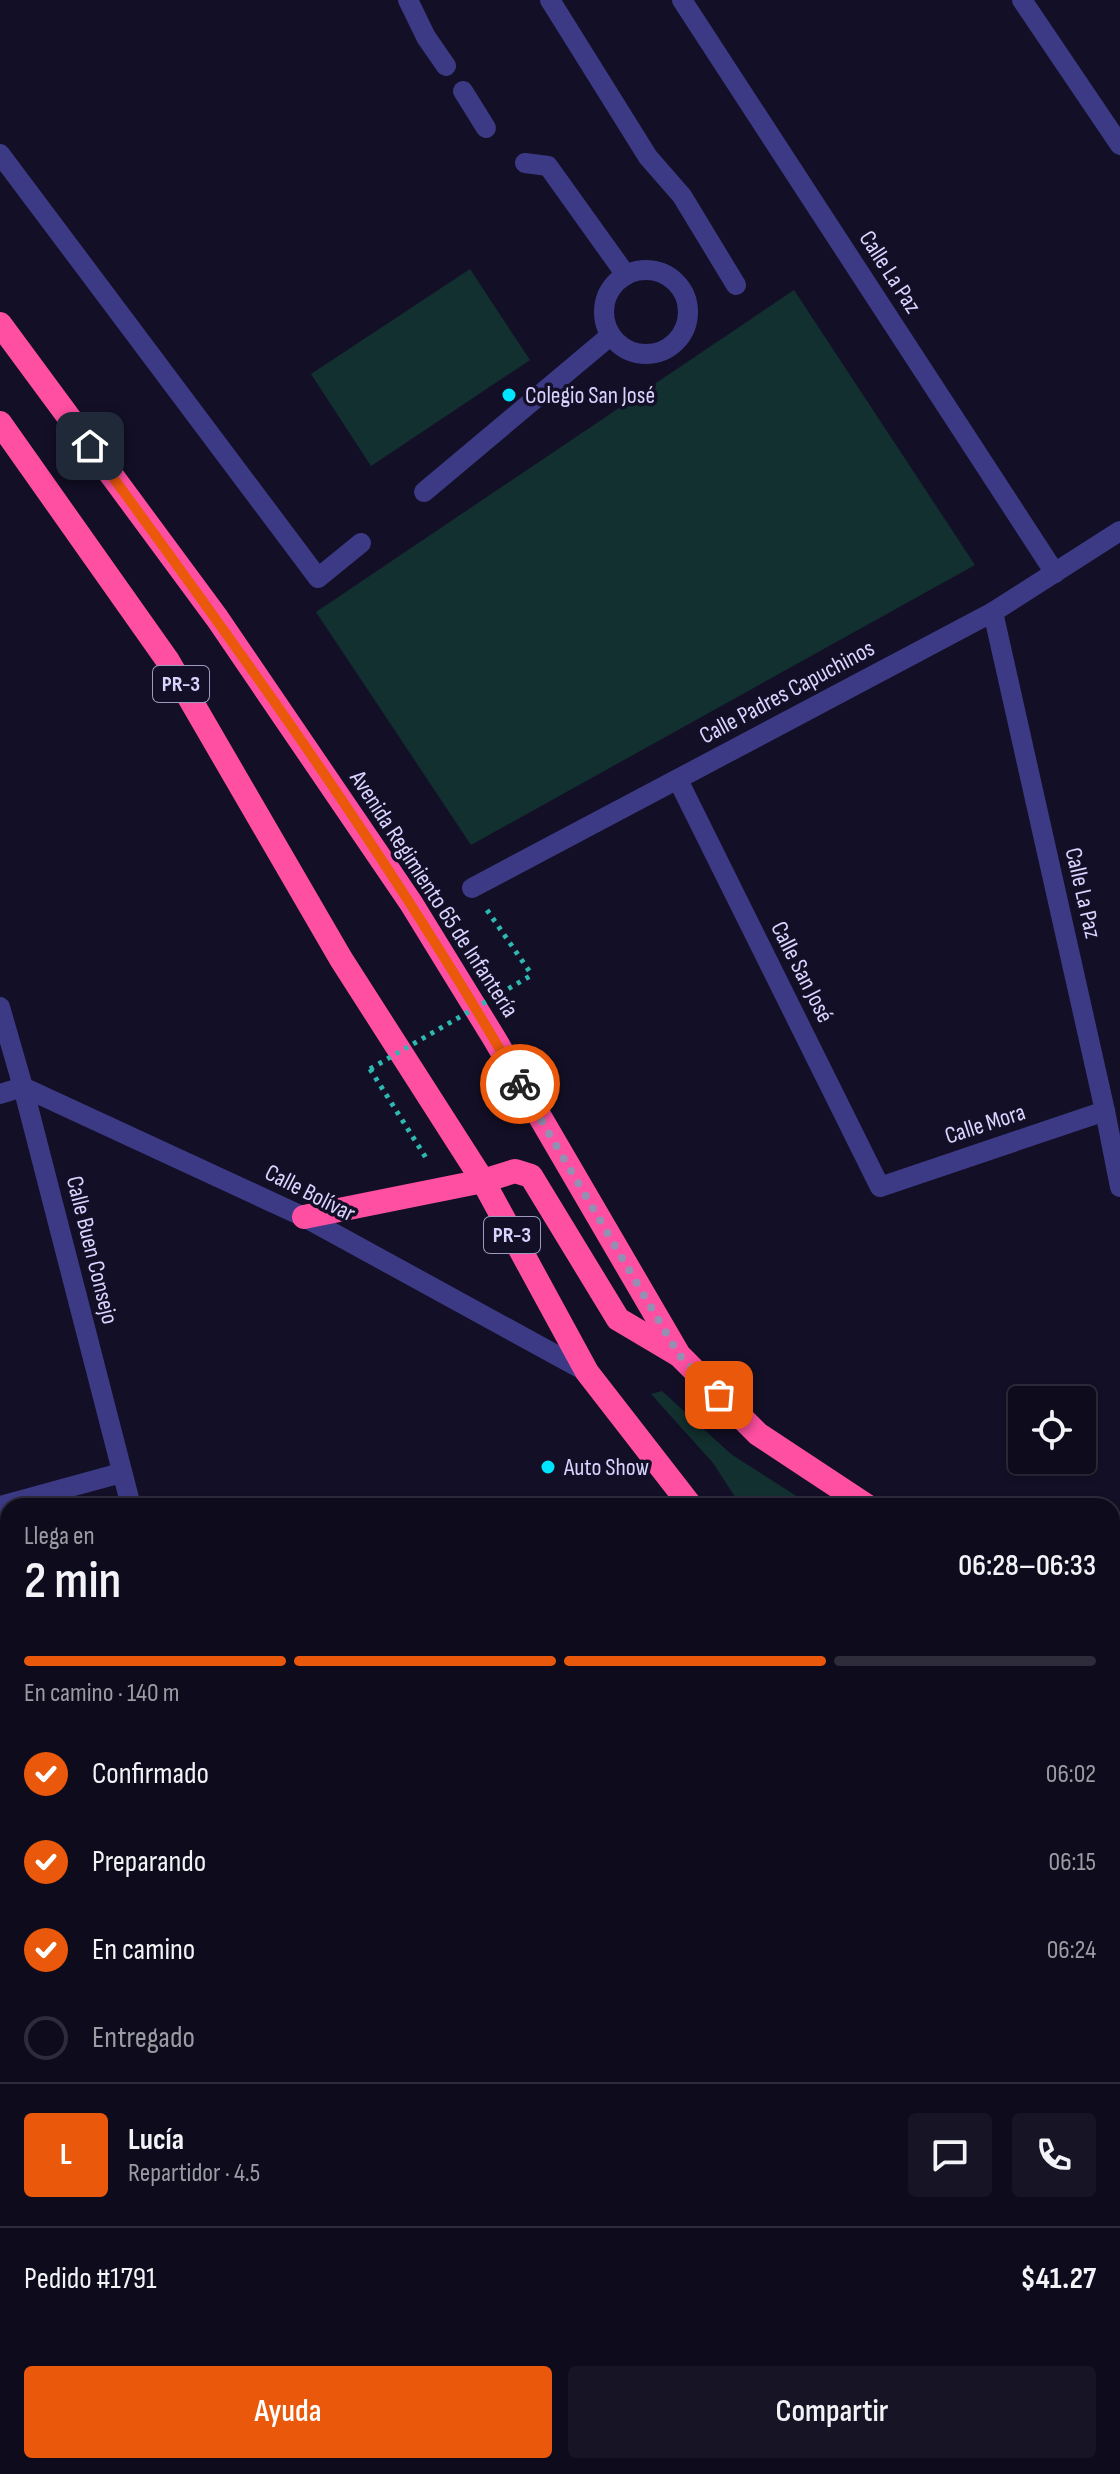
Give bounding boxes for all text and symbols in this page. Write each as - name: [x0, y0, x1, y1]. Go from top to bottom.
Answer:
- street label: Calle La Paz: [853, 225, 928, 319]
- place label: Colegio San José: [525, 381, 655, 410]
- marker: Colegio San José: [500, 386, 518, 404]
- pin: [56, 412, 124, 480]
- icon: home: [68, 424, 112, 468]
- street label: Calle Padres Capuchinos: [694, 634, 880, 750]
- road number: PR-3: [153, 666, 209, 702]
- street label: Avenida Regimiento 65 de Infantería: [343, 764, 525, 1023]
- street label: Calle La Paz: [1058, 845, 1108, 942]
- street label: Calle San José: [764, 917, 840, 1027]
- courier: [480, 1044, 560, 1124]
- icon: bike: [498, 1062, 542, 1106]
- street label: Calle Mora: [941, 1097, 1029, 1151]
- street label: Calle Bolívar: [260, 1158, 360, 1228]
- street label: Calle Buen Consejo: [60, 1173, 124, 1327]
- road number: PR-3: [484, 1217, 540, 1253]
- pin: [685, 1361, 753, 1429]
- icon: bag: [697, 1373, 741, 1417]
- map controls: [1008, 1386, 1096, 1474]
- button: locate: [1008, 1386, 1096, 1474]
- place label: Auto Show: [563, 1453, 649, 1482]
- marker: Auto Show: [539, 1458, 557, 1476]
- text: Llega en: [24, 1521, 95, 1552]
- text: 06:28–06:33: [958, 1548, 1096, 1584]
- text: 2 min: [24, 1550, 121, 1613]
- text: En camino · 140 m: [24, 1678, 179, 1709]
- icon: check: [24, 1752, 68, 1796]
- text: Confirmado: [92, 1756, 209, 1792]
- text: 06:02: [1046, 1759, 1096, 1790]
- icon: check: [24, 1840, 68, 1884]
- text: Preparando: [92, 1844, 206, 1880]
- text: 06:15: [1049, 1847, 1096, 1878]
- icon: check: [24, 1928, 68, 1972]
- text: En camino: [92, 1932, 195, 1968]
- text: 06:24: [1047, 1935, 1096, 1966]
- text: Entregado: [92, 2020, 195, 2056]
- button: chat: [908, 2113, 992, 2197]
- button: phone: [1012, 2113, 1096, 2197]
- text: Lucía: [128, 2122, 184, 2158]
- text: L: [60, 2137, 72, 2173]
- text: Repartidor · 4.5: [128, 2158, 260, 2189]
- text: Pedido #1791: [24, 2261, 156, 2297]
- text: $41.27: [1020, 2261, 1096, 2297]
- button: Ayuda: [24, 2366, 552, 2458]
- button: Compartir: [568, 2366, 1096, 2458]

